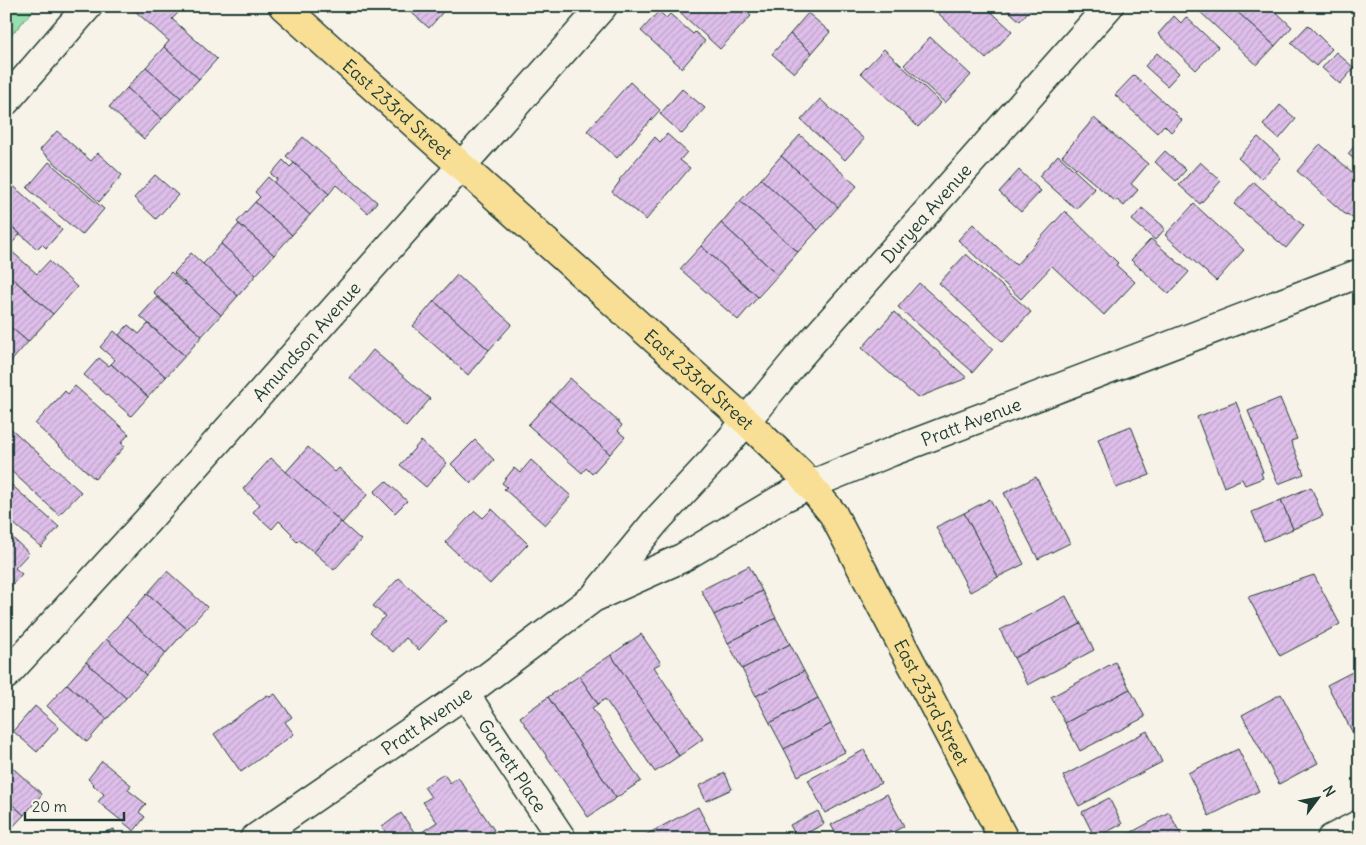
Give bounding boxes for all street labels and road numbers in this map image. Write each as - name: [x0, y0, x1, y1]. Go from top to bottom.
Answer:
- street label: East 233rd Street: [338, 54, 457, 164]
- street label: Duryea Avenue: [876, 158, 976, 268]
- street label: Amundson Avenue: [247, 277, 365, 406]
- street label: East 233rd Street: [640, 324, 759, 434]
- street label: Pratt Avenue: [918, 392, 1024, 451]
- street label: East 233rd Street: [889, 635, 975, 769]
- street label: Pratt Avenue: [376, 681, 476, 760]
- street label: Garrett Place: [473, 715, 552, 816]

